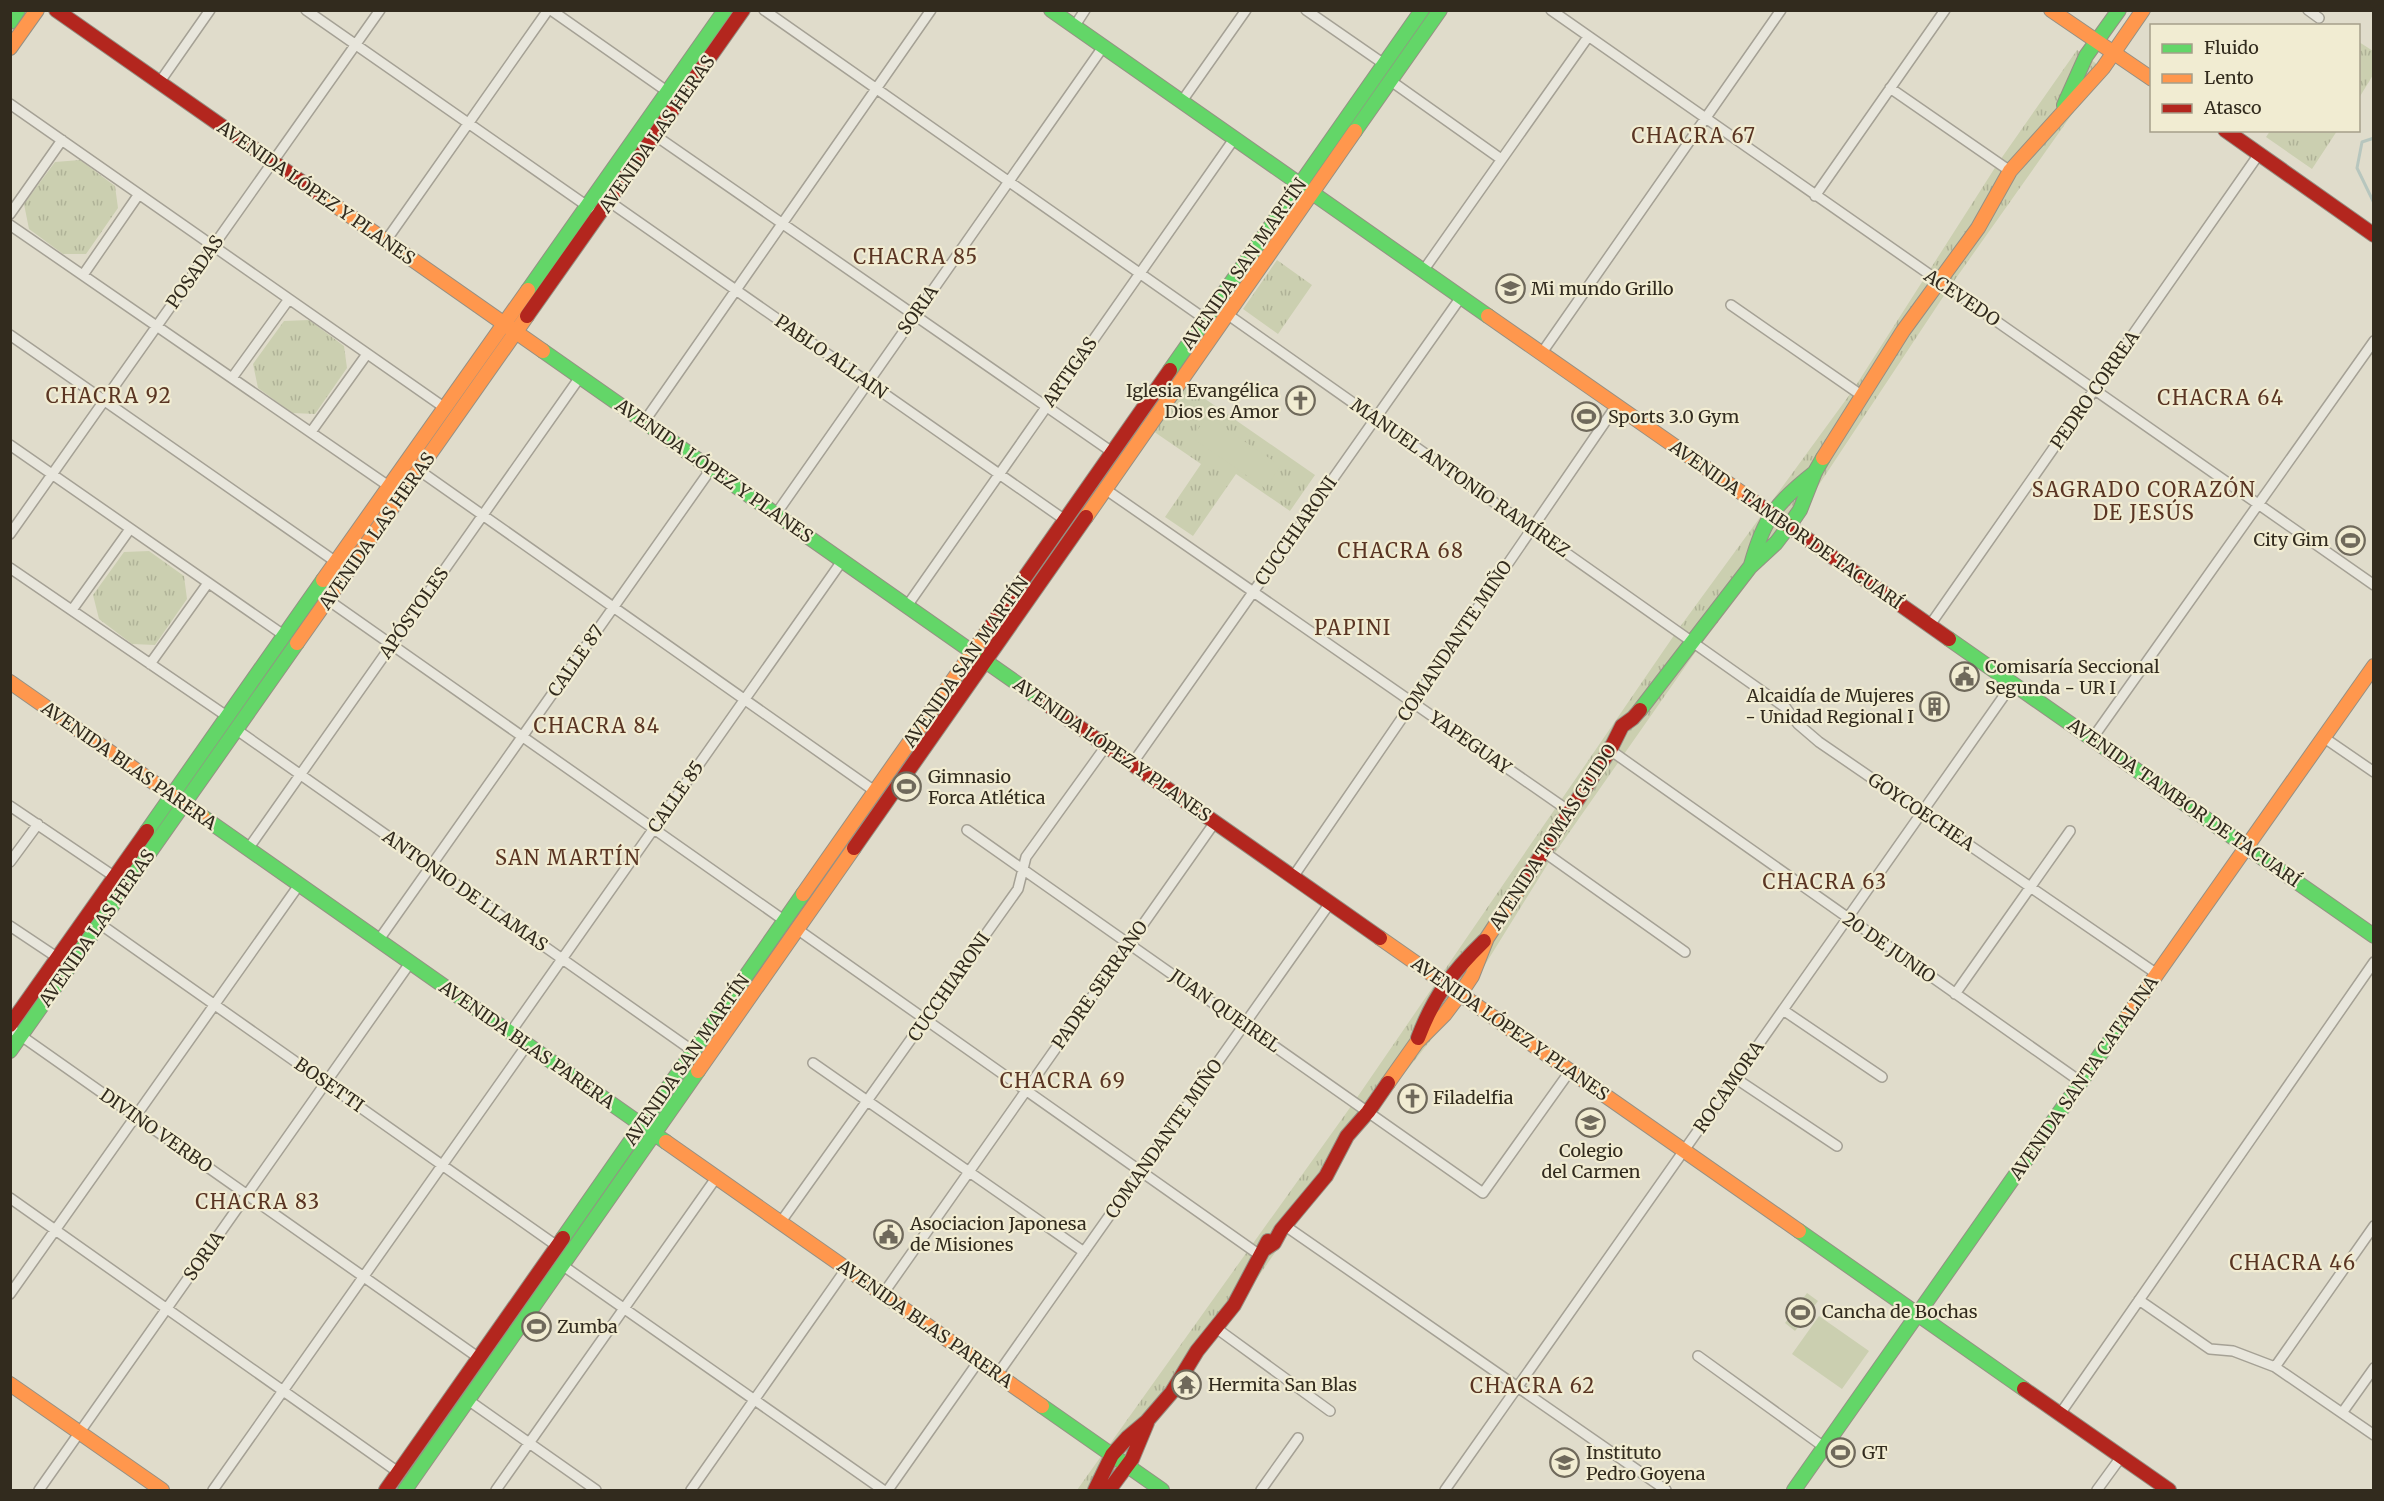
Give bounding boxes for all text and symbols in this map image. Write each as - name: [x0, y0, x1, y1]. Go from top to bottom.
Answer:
- legend: [2150, 24, 2360, 132]
- text: Fluido: [2204, 36, 2259, 59]
- street label: AVENIDA LAS HERAS: [593, 50, 720, 218]
- text: Lento: [2204, 66, 2254, 89]
- text: Atasco: [2203, 96, 2262, 119]
- street label: AVENIDA LÓPEZ Y PLANES: [212, 115, 420, 270]
- district label: CHACRA 67: [1632, 123, 1756, 148]
- street label: AVENIDA SAN MARTÍN: [1175, 174, 1311, 354]
- street label: POSADAS: [161, 230, 228, 313]
- district label: CHACRA 85: [853, 244, 979, 269]
- street label: ACEVEDO: [1919, 263, 2005, 331]
- school or university icon: Mi mundo Grillo: [1494, 273, 1526, 305]
- place label: Mi mundo Grillo: [1531, 277, 1674, 300]
- street label: SORIA: [892, 280, 943, 339]
- street label: PABLO ALLAIN: [771, 309, 892, 404]
- street label: PEDRO CORREA: [2045, 326, 2144, 453]
- street label: ARTIGAS: [1037, 332, 1102, 412]
- place label: Iglesia Evangélica Dios es Amor: [1126, 379, 1279, 423]
- district label: CHACRA 92: [46, 383, 172, 408]
- church icon: Iglesia Evangélica Dios es Amor: [1284, 385, 1316, 417]
- district label: CHACRA 64: [2157, 385, 2285, 410]
- street label: AVENIDA LÓPEZ Y PLANES: [610, 393, 818, 548]
- street label: MANUEL ANTONIO RAMÍREZ: [1346, 393, 1574, 562]
- sports icon: Sports 3.0 Gym: [1571, 401, 1603, 433]
- place label: Sports 3.0 Gym: [1608, 405, 1740, 428]
- street label: AVENIDA TAMBOR DE TACUARÍ: [1665, 435, 1907, 614]
- street label: AVENIDA LAS HERAS: [313, 447, 440, 615]
- street label: CUCCHIARONI: [1249, 472, 1342, 590]
- district label: SAGRADO CORAZÓN DE JESÚS: [2032, 476, 2256, 525]
- sports icon: City Gim: [2334, 524, 2366, 556]
- place label: City Gim: [2253, 528, 2329, 551]
- district label: CHACRA 68: [1338, 538, 1464, 563]
- street label: COMANDANTE MIÑO: [1392, 556, 1517, 726]
- street label: APÓSTOLES: [373, 562, 454, 664]
- street label: AVENIDA SAN MARTÍN: [897, 572, 1033, 752]
- district label: PAPINI: [1314, 615, 1392, 640]
- street label: CALLE 87: [542, 620, 609, 701]
- place label: Comisaría Seccional Segunda - UR I: [1985, 655, 2160, 699]
- public building icon: Comisaría Seccional Segunda - UR I: [1948, 661, 1980, 693]
- street label: AVENIDA LÓPEZ Y PLANES: [1008, 672, 1216, 827]
- place label: Alcaidía de Mujeres - Unidad Regional I: [1745, 684, 1914, 728]
- building icon: Alcaidía de Mujeres - Unidad Regional I: [1919, 690, 1951, 722]
- street label: AVENIDA BLAS PARERA: [36, 696, 222, 835]
- street label: YAPEGUAY: [1424, 705, 1516, 779]
- district label: CHACRA 84: [534, 713, 661, 738]
- street label: AVENIDA TAMBOR DE TACUARÍ: [2063, 713, 2305, 892]
- street label: AVENIDA TOMÁS GUIDO: [1483, 740, 1621, 935]
- street label: CALLE 85: [642, 756, 709, 837]
- place label: Gimnasio Forca Atlética: [928, 765, 1046, 809]
- street label: GOYCOECHEA: [1864, 767, 1979, 856]
- sports icon: Gimnasio Forca Atlética: [891, 771, 923, 803]
- street label: ANTONIO DE LLAMAS: [377, 824, 553, 956]
- district label: SAN MARTÍN: [495, 843, 641, 870]
- street label: AVENIDA LAS HERAS: [33, 844, 160, 1012]
- district label: CHACRA 63: [1762, 869, 1888, 894]
- street label: 20 DE JUNIO: [1838, 907, 1940, 988]
- street label: PADRE SERRANO: [1047, 916, 1152, 1053]
- street label: CUCCHIARONI: [902, 928, 995, 1046]
- street label: AVENIDA LÓPEZ Y PLANES: [1406, 951, 1614, 1106]
- street label: JUAN QUEIREL: [1165, 963, 1285, 1057]
- street label: AVENIDA SAN MARTÍN: [618, 970, 754, 1150]
- street label: AVENIDA SANTA CATALINA: [2004, 971, 2163, 1185]
- street label: AVENIDA BLAS PARERA: [434, 975, 620, 1114]
- street label: ROCAMORA: [1688, 1036, 1769, 1137]
- street label: BOSETTI: [290, 1052, 369, 1117]
- street label: COMANDANTE MIÑO: [1100, 1055, 1227, 1223]
- district label: CHACRA 69: [1000, 1068, 1126, 1093]
- church icon: Filadelfia: [1396, 1082, 1428, 1114]
- street label: DIVINO VERBO: [96, 1083, 217, 1178]
- place label: Filadelfia: [1433, 1086, 1514, 1109]
- school or university icon: Colegio del Carmen: [1575, 1106, 1607, 1138]
- place label: Colegio del Carmen: [1542, 1139, 1641, 1183]
- district label: CHACRA 83: [195, 1189, 321, 1214]
- place label: Asociacion Japonesa de Misiones: [909, 1212, 1087, 1256]
- public building icon: Asociacion Japonesa de Misiones: [873, 1218, 905, 1250]
- street label: SORIA: [178, 1226, 229, 1285]
- district label: CHACRA 46: [2229, 1250, 2357, 1275]
- street label: AVENIDA BLAS PARERA: [832, 1254, 1018, 1393]
- sports icon: Cancha de Bochas: [1785, 1296, 1817, 1328]
- place label: Cancha de Bochas: [1822, 1300, 1978, 1323]
- sports icon: Zumba: [520, 1311, 552, 1343]
- place label: Zumba: [557, 1315, 618, 1338]
- temple icon: Hermita San Blas: [1171, 1369, 1203, 1401]
- place label: Hermita San Blas: [1208, 1373, 1357, 1396]
- district label: CHACRA 62: [1470, 1373, 1596, 1398]
- sports icon: GT: [1825, 1437, 1857, 1469]
- place label: Instituto Pedro Goyena: [1586, 1441, 1706, 1485]
- place label: GT: [1862, 1441, 1888, 1464]
- school or university icon: Instituto Pedro Goyena: [1549, 1447, 1581, 1479]

